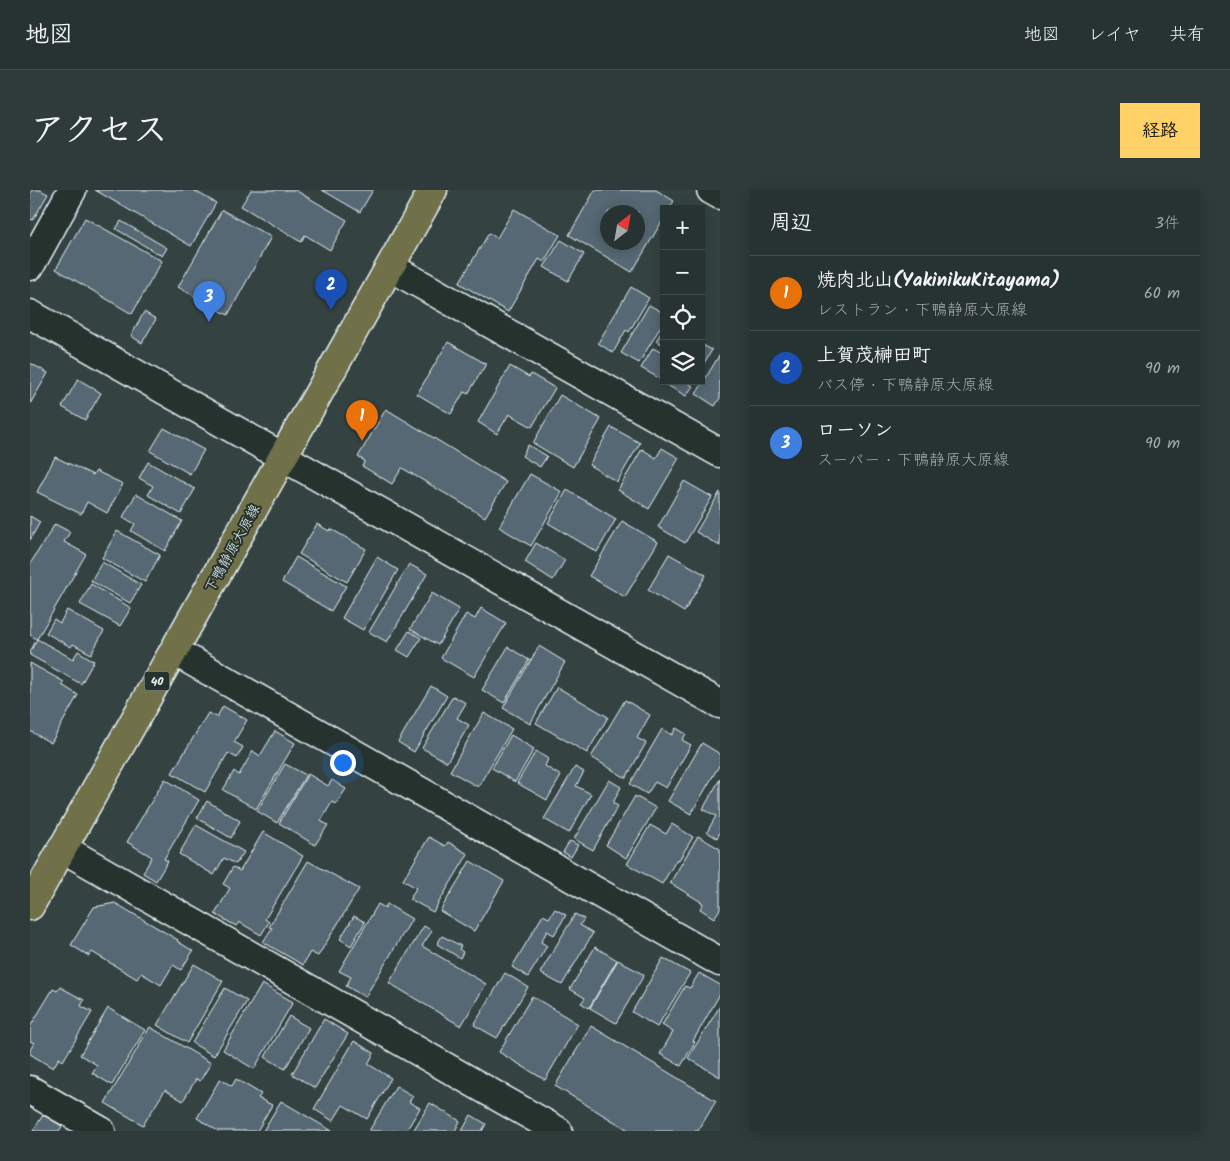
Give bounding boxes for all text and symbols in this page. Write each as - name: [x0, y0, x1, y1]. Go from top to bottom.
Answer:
- text: 地図: [25, 16, 73, 55]
- text: 地図: [1024, 21, 1060, 50]
- text: レイヤ: [1088, 21, 1141, 50]
- text: 共有: [1169, 21, 1205, 50]
- button: 経路: [1120, 103, 1200, 158]
- text: アクセス: [30, 104, 168, 160]
- north arrow: [600, 205, 645, 250]
- map controls: [660, 205, 705, 385]
- button: +: [660, 205, 705, 250]
- text: 周辺: [770, 207, 812, 240]
- text: 3件: [1155, 211, 1180, 236]
- button: −: [660, 250, 705, 295]
- text: 焼肉北山(YakinikuKitayama): [817, 266, 1060, 296]
- pin: 2: [315, 269, 347, 310]
- pin: 3: [193, 281, 225, 322]
- text: 1: [784, 281, 788, 306]
- text: 60 m: [1144, 281, 1180, 306]
- button: locate: [660, 295, 705, 340]
- text: レストラン · 下鴨静原大原線: [817, 298, 1027, 323]
- button: layers: [660, 340, 705, 385]
- text: 上賀茂榊田町: [817, 341, 931, 371]
- text: 2: [781, 356, 791, 381]
- text: 90 m: [1145, 356, 1180, 381]
- text: バス停 · 下鴨静原大原線: [817, 373, 994, 398]
- pin: 1: [346, 400, 378, 441]
- text: ローソン: [817, 416, 893, 446]
- text: 3: [782, 431, 790, 456]
- text: 90 m: [1145, 431, 1180, 456]
- text: スーパー · 下鴨静原大原線: [817, 448, 1009, 473]
- street label: 下鴨静原大原線: [199, 500, 266, 597]
- road number: 40: [144, 672, 170, 691]
- your location: [330, 750, 356, 776]

